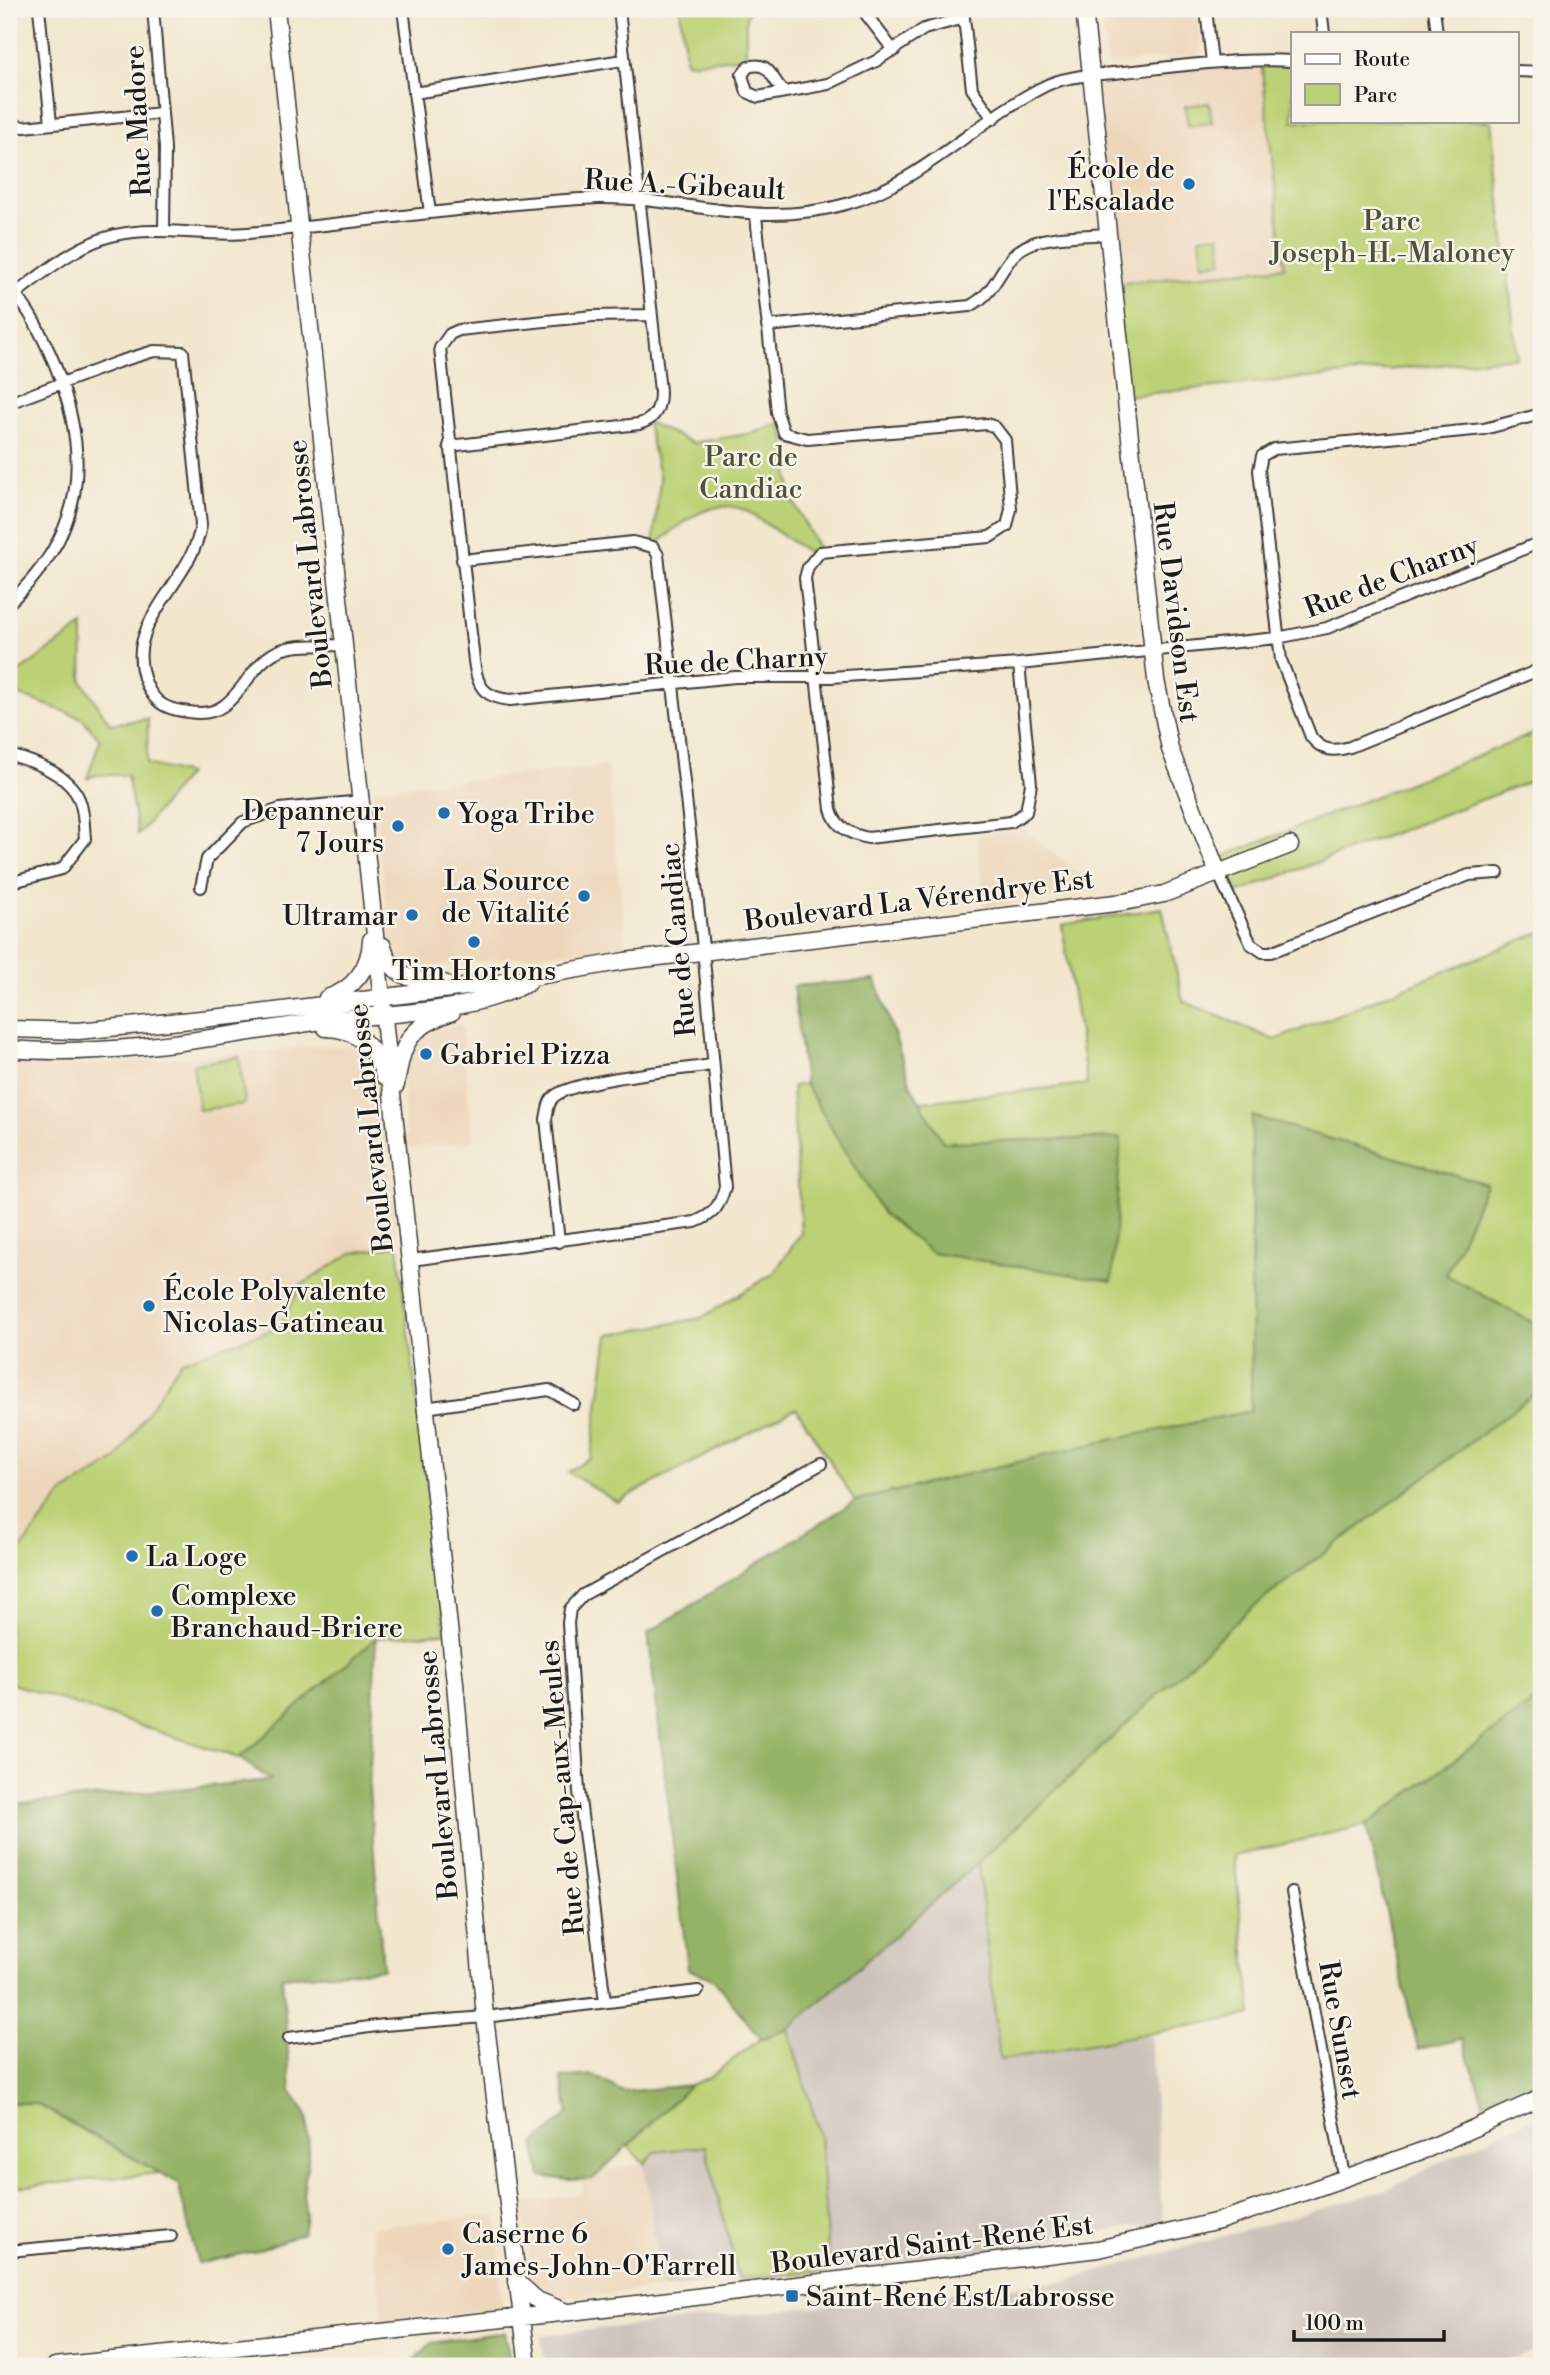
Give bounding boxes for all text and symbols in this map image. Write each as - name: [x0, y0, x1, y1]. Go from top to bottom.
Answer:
- legend: [1291, 32, 1518, 122]
- street label: Rue Madore: [117, 44, 160, 198]
- text: Route: [1354, 47, 1410, 73]
- text: Parc: [1354, 83, 1397, 109]
- place label: École de l'Escalade: [1048, 150, 1175, 219]
- street label: Rue A.-Gibeault: [583, 163, 787, 208]
- marker: École de l'Escalade: [1181, 176, 1197, 192]
- park label: Parc Joseph-H.-Maloney: [1268, 204, 1515, 271]
- street label: Boulevard Labrosse: [280, 438, 341, 691]
- park label: Parc de Candiac: [699, 440, 803, 507]
- street label: Rue Davidson Est: [1145, 500, 1206, 725]
- street label: Rue de Charny: [1299, 528, 1484, 627]
- street label: Rue de Charny: [643, 639, 829, 684]
- place label: Depanneur 7 Jours: [242, 794, 384, 861]
- place label: Yoga Tribe: [456, 797, 595, 832]
- marker: Yoga Tribe: [436, 805, 452, 821]
- marker: Depanneur 7 Jours: [390, 818, 406, 834]
- street label: Rue de Candiac: [653, 841, 704, 1038]
- street label: Boulevard La Vérendrye Est: [741, 862, 1096, 939]
- place label: La Source de Vitalité: [441, 864, 570, 931]
- marker: La Source de Vitalité: [576, 888, 592, 904]
- place label: Ultramar: [282, 899, 398, 934]
- marker: Ultramar: [404, 907, 420, 923]
- marker: Tim Hortons: [466, 934, 482, 950]
- place label: Tim Hortons: [392, 954, 556, 989]
- street label: Boulevard Labrosse: [341, 1002, 402, 1255]
- place label: Gabriel Pizza: [440, 1038, 611, 1073]
- marker: Gabriel Pizza: [418, 1046, 434, 1062]
- place label: École Polyvalente Nicolas-Gatineau: [163, 1272, 386, 1341]
- marker: École Polyvalente Nicolas-Gatineau: [141, 1298, 157, 1314]
- place label: La Loge: [146, 1540, 247, 1575]
- marker: La Loge: [124, 1548, 140, 1564]
- place label: Complexe Branchaud-Briere: [170, 1579, 403, 1646]
- marker: Complexe Branchaud-Briere: [149, 1603, 165, 1619]
- street label: Rue de Cap-aux-Meules: [532, 1639, 593, 1937]
- street label: Boulevard Labrosse: [410, 1649, 467, 1902]
- street label: Rue Sunset: [1310, 1958, 1369, 2102]
- street label: Boulevard Saint-René Est: [768, 2207, 1095, 2282]
- place label: Caserne 6 James-John-O'Farrell: [461, 2217, 736, 2284]
- marker: Caserne 6 James-John-O'Farrell: [440, 2241, 456, 2257]
- place label: Saint-René Est/Labrosse: [806, 2280, 1115, 2315]
- marker: Saint-René Est/Labrosse: [784, 2288, 800, 2304]
- scale bar: [1294, 2298, 1445, 2342]
- text: 100 m: [1305, 2311, 1364, 2337]

